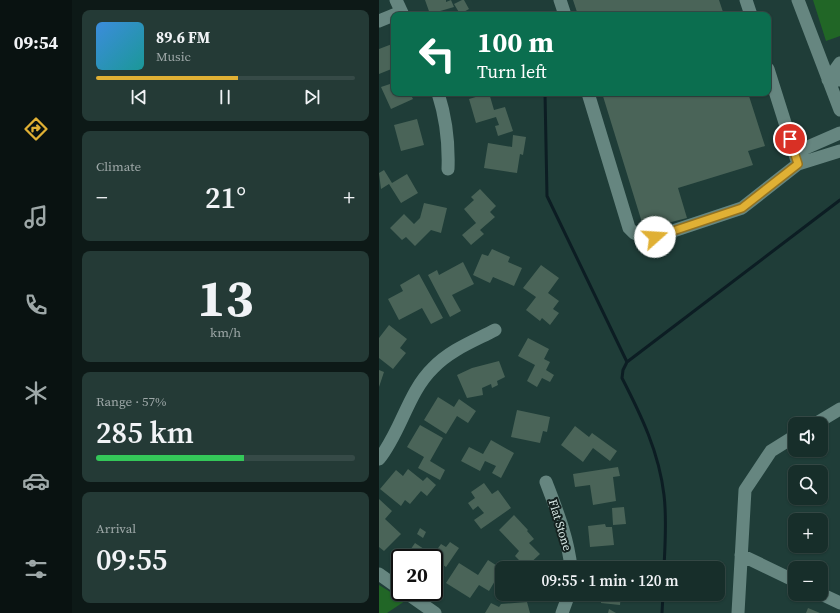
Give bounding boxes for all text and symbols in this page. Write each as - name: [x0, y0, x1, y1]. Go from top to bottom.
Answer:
- text: 100 m: [477, 23, 554, 61]
- text: 89.6 FM: [156, 27, 210, 48]
- icon: left: [411, 28, 463, 80]
- text: 09:54: [14, 30, 58, 55]
- text: Music: [156, 48, 191, 65]
- text: Turn left: [477, 59, 547, 84]
- icon: previous: [128, 86, 150, 108]
- icon: pause: [214, 86, 236, 108]
- icon: next: [301, 86, 323, 108]
- icon: directions: [22, 115, 50, 143]
- pin: [773, 122, 807, 156]
- icon: arrive: [779, 128, 801, 150]
- text: Climate: [96, 158, 141, 175]
- text: 21°: [205, 177, 246, 218]
- text: −: [96, 182, 108, 212]
- text: +: [343, 182, 355, 212]
- icon: music: [22, 203, 50, 231]
- position arrow: [634, 216, 676, 258]
- text: 13: [197, 262, 254, 333]
- icon: phone: [22, 291, 50, 319]
- text: km/h: [210, 324, 241, 341]
- icon: climate: [22, 379, 50, 407]
- text: Range · 57%: [96, 393, 167, 410]
- text: 285 km: [96, 412, 194, 453]
- map controls: [788, 417, 828, 601]
- button: sound: [788, 417, 828, 457]
- button: search: [788, 465, 828, 505]
- icon: car: [22, 467, 50, 495]
- street label: Flat Stone: [545, 497, 575, 553]
- button: +: [788, 513, 828, 553]
- text: Arrival: [96, 520, 136, 537]
- text: 09:55: [96, 539, 167, 580]
- speed limit sign: 20: [391, 549, 443, 601]
- icon: filters: [22, 555, 50, 583]
- button: −: [788, 561, 828, 601]
- text: 09:55 · 1 min · 120 m: [542, 570, 678, 591]

